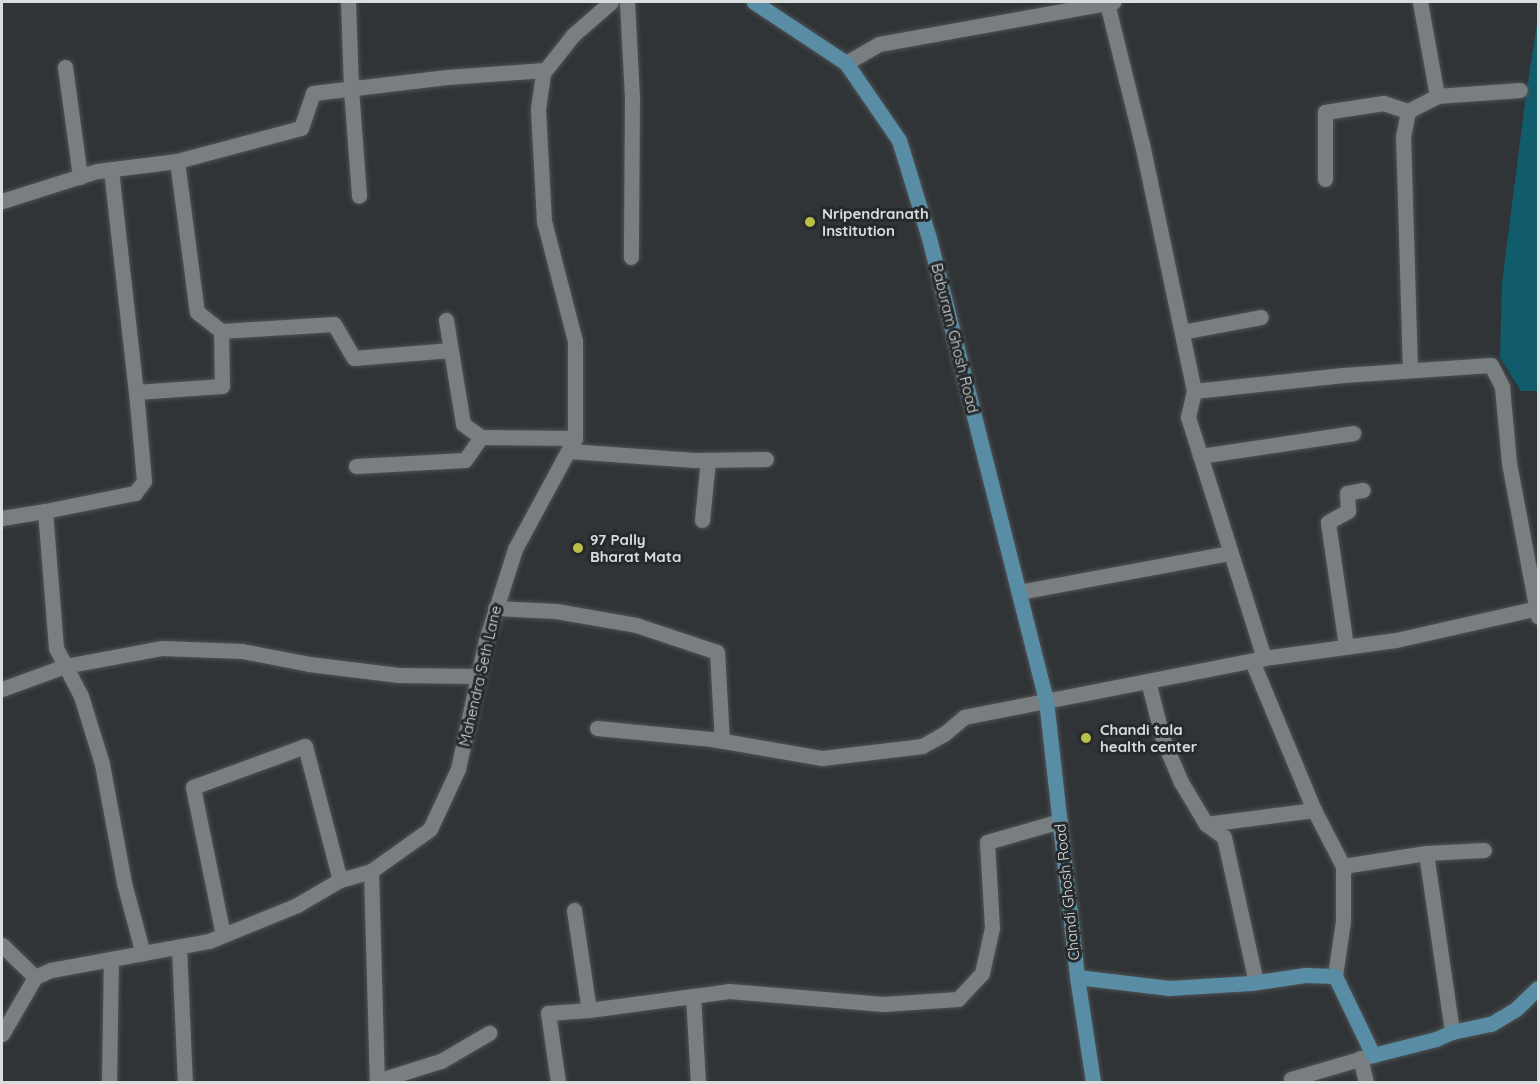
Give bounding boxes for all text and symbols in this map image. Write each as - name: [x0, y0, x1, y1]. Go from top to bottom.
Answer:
- place label: Nripendranath Institution: [822, 204, 929, 239]
- marker: Nripendranath Institution: [803, 215, 817, 229]
- street label: Baburam Ghosh Road: [928, 261, 982, 415]
- place label: 97 Pally Bharat Mata: [590, 530, 681, 565]
- marker: 97 Pally Bharat Mata: [571, 541, 585, 555]
- street label: Mahendra Seth Lane: [455, 604, 505, 748]
- place label: Chandi tala health center: [1100, 720, 1197, 755]
- marker: Chandi tala health center: [1077, 729, 1095, 747]
- street label: Chandi Ghosh Road: [1051, 823, 1083, 961]

